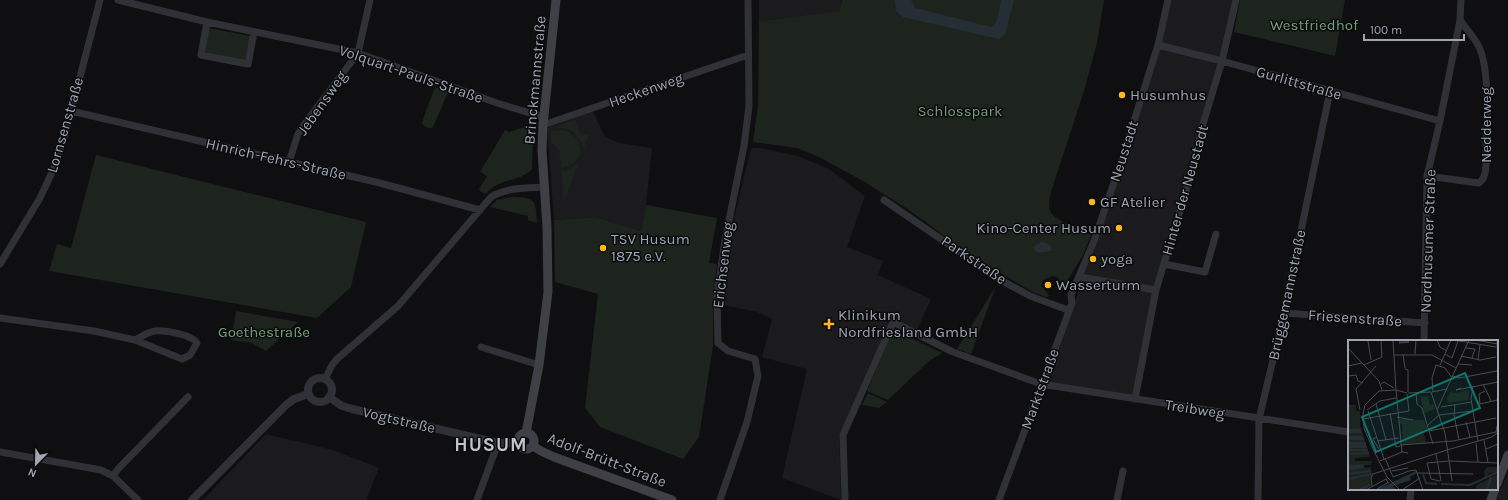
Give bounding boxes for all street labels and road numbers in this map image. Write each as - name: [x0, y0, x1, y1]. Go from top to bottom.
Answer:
- street label: Brinckmannstraße: [520, 15, 550, 145]
- street label: Volquart-Pauls-Straße: [337, 41, 485, 107]
- street label: Gurlittstraße: [1254, 62, 1344, 104]
- street label: Jebensweg: [293, 67, 351, 139]
- street label: Heckenweg: [606, 69, 686, 111]
- street label: Lornsenstraße: [43, 75, 87, 175]
- street label: Nedderweg: [1477, 87, 1495, 163]
- street label: Neustadt: [1106, 118, 1142, 184]
- street label: Hinter der Neustadt: [1158, 122, 1212, 257]
- street label: Hinrich-Fehrs-Straße: [204, 134, 348, 184]
- street label: Nordhusumer Straße: [1416, 169, 1440, 313]
- street label: Erichsenweg: [709, 220, 737, 309]
- street label: Brüggemannstraße: [1264, 228, 1310, 362]
- street label: Parkstraße: [938, 232, 1010, 288]
- street label: Friesenstraße: [1307, 306, 1403, 330]
- street label: Marktstraße: [1017, 346, 1063, 432]
- street label: Treibweg: [1164, 395, 1227, 423]
- street label: Vogtstraße: [361, 403, 437, 437]
- street label: Adolf-Brütt-Straße: [545, 429, 669, 491]

